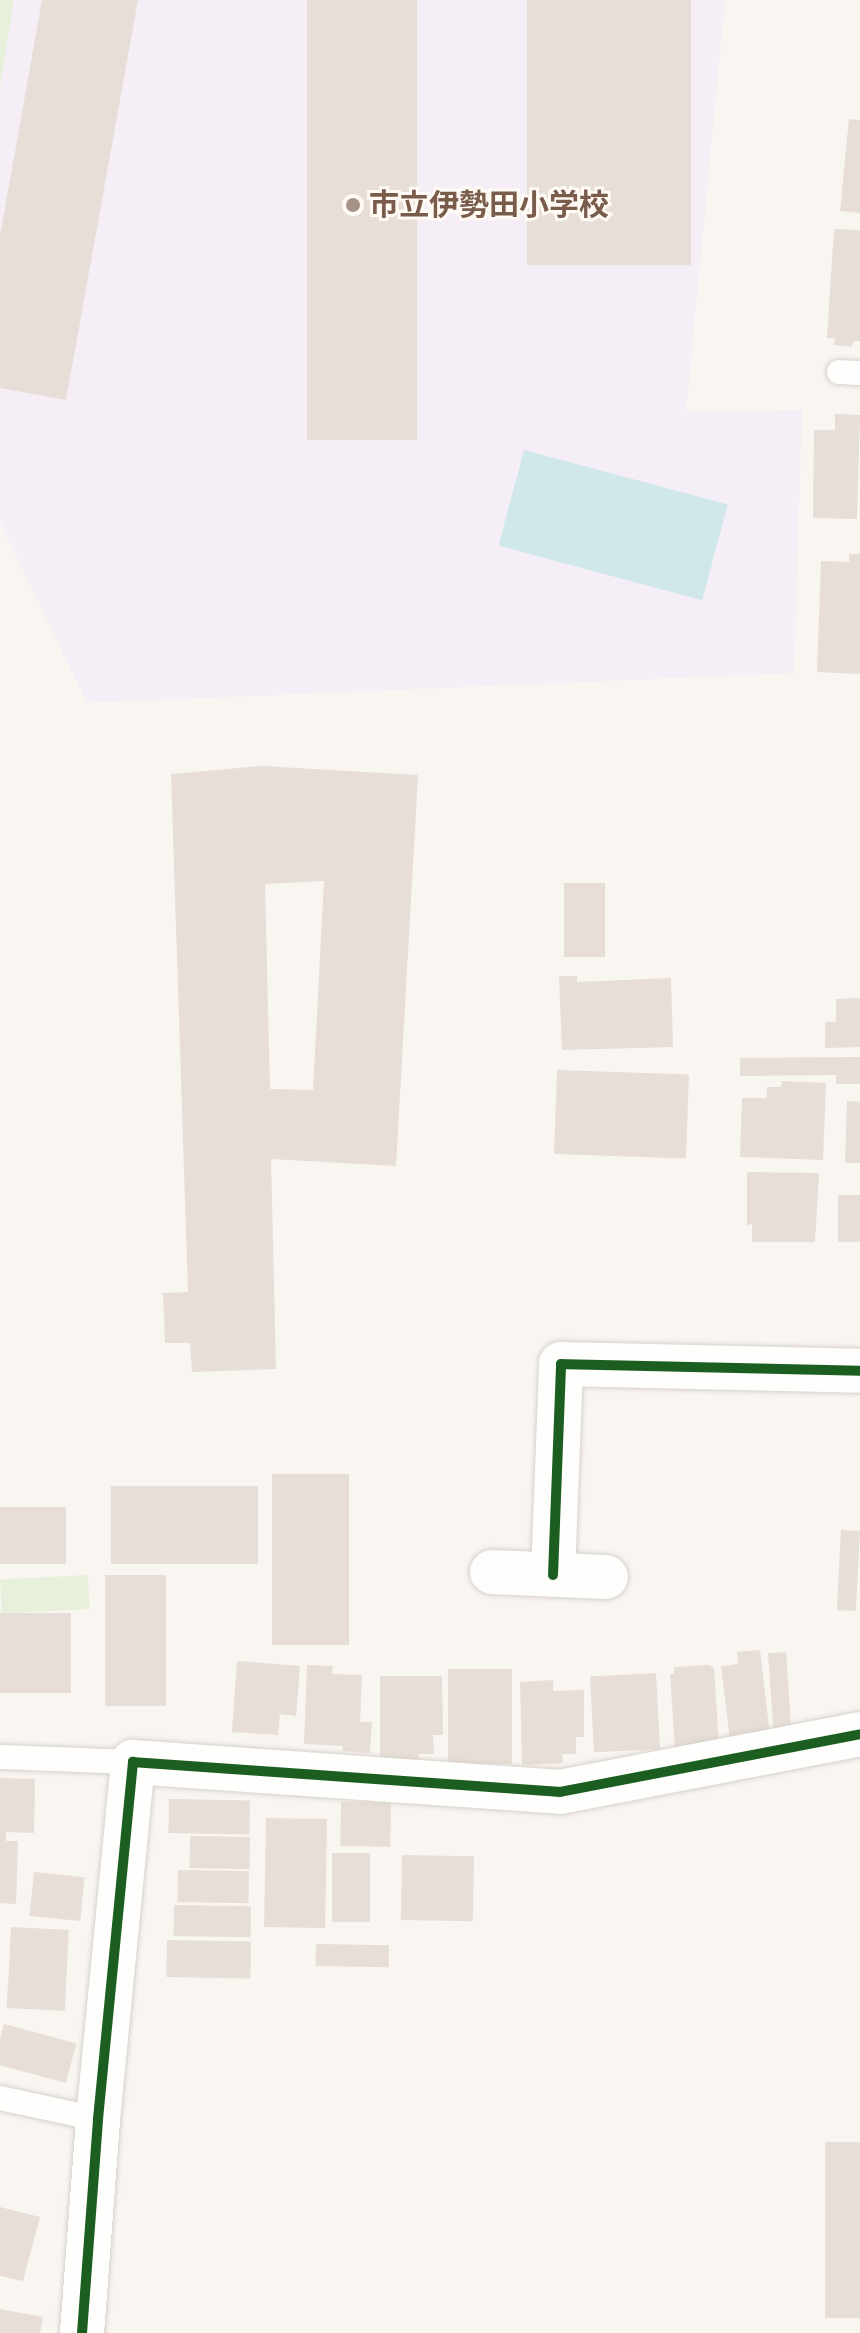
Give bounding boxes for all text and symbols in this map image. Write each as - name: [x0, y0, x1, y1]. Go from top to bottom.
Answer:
- place label: 市立伊勢田小学校: [369, 187, 609, 223]
- marker: 市立伊勢田小学校: [344, 196, 362, 214]

